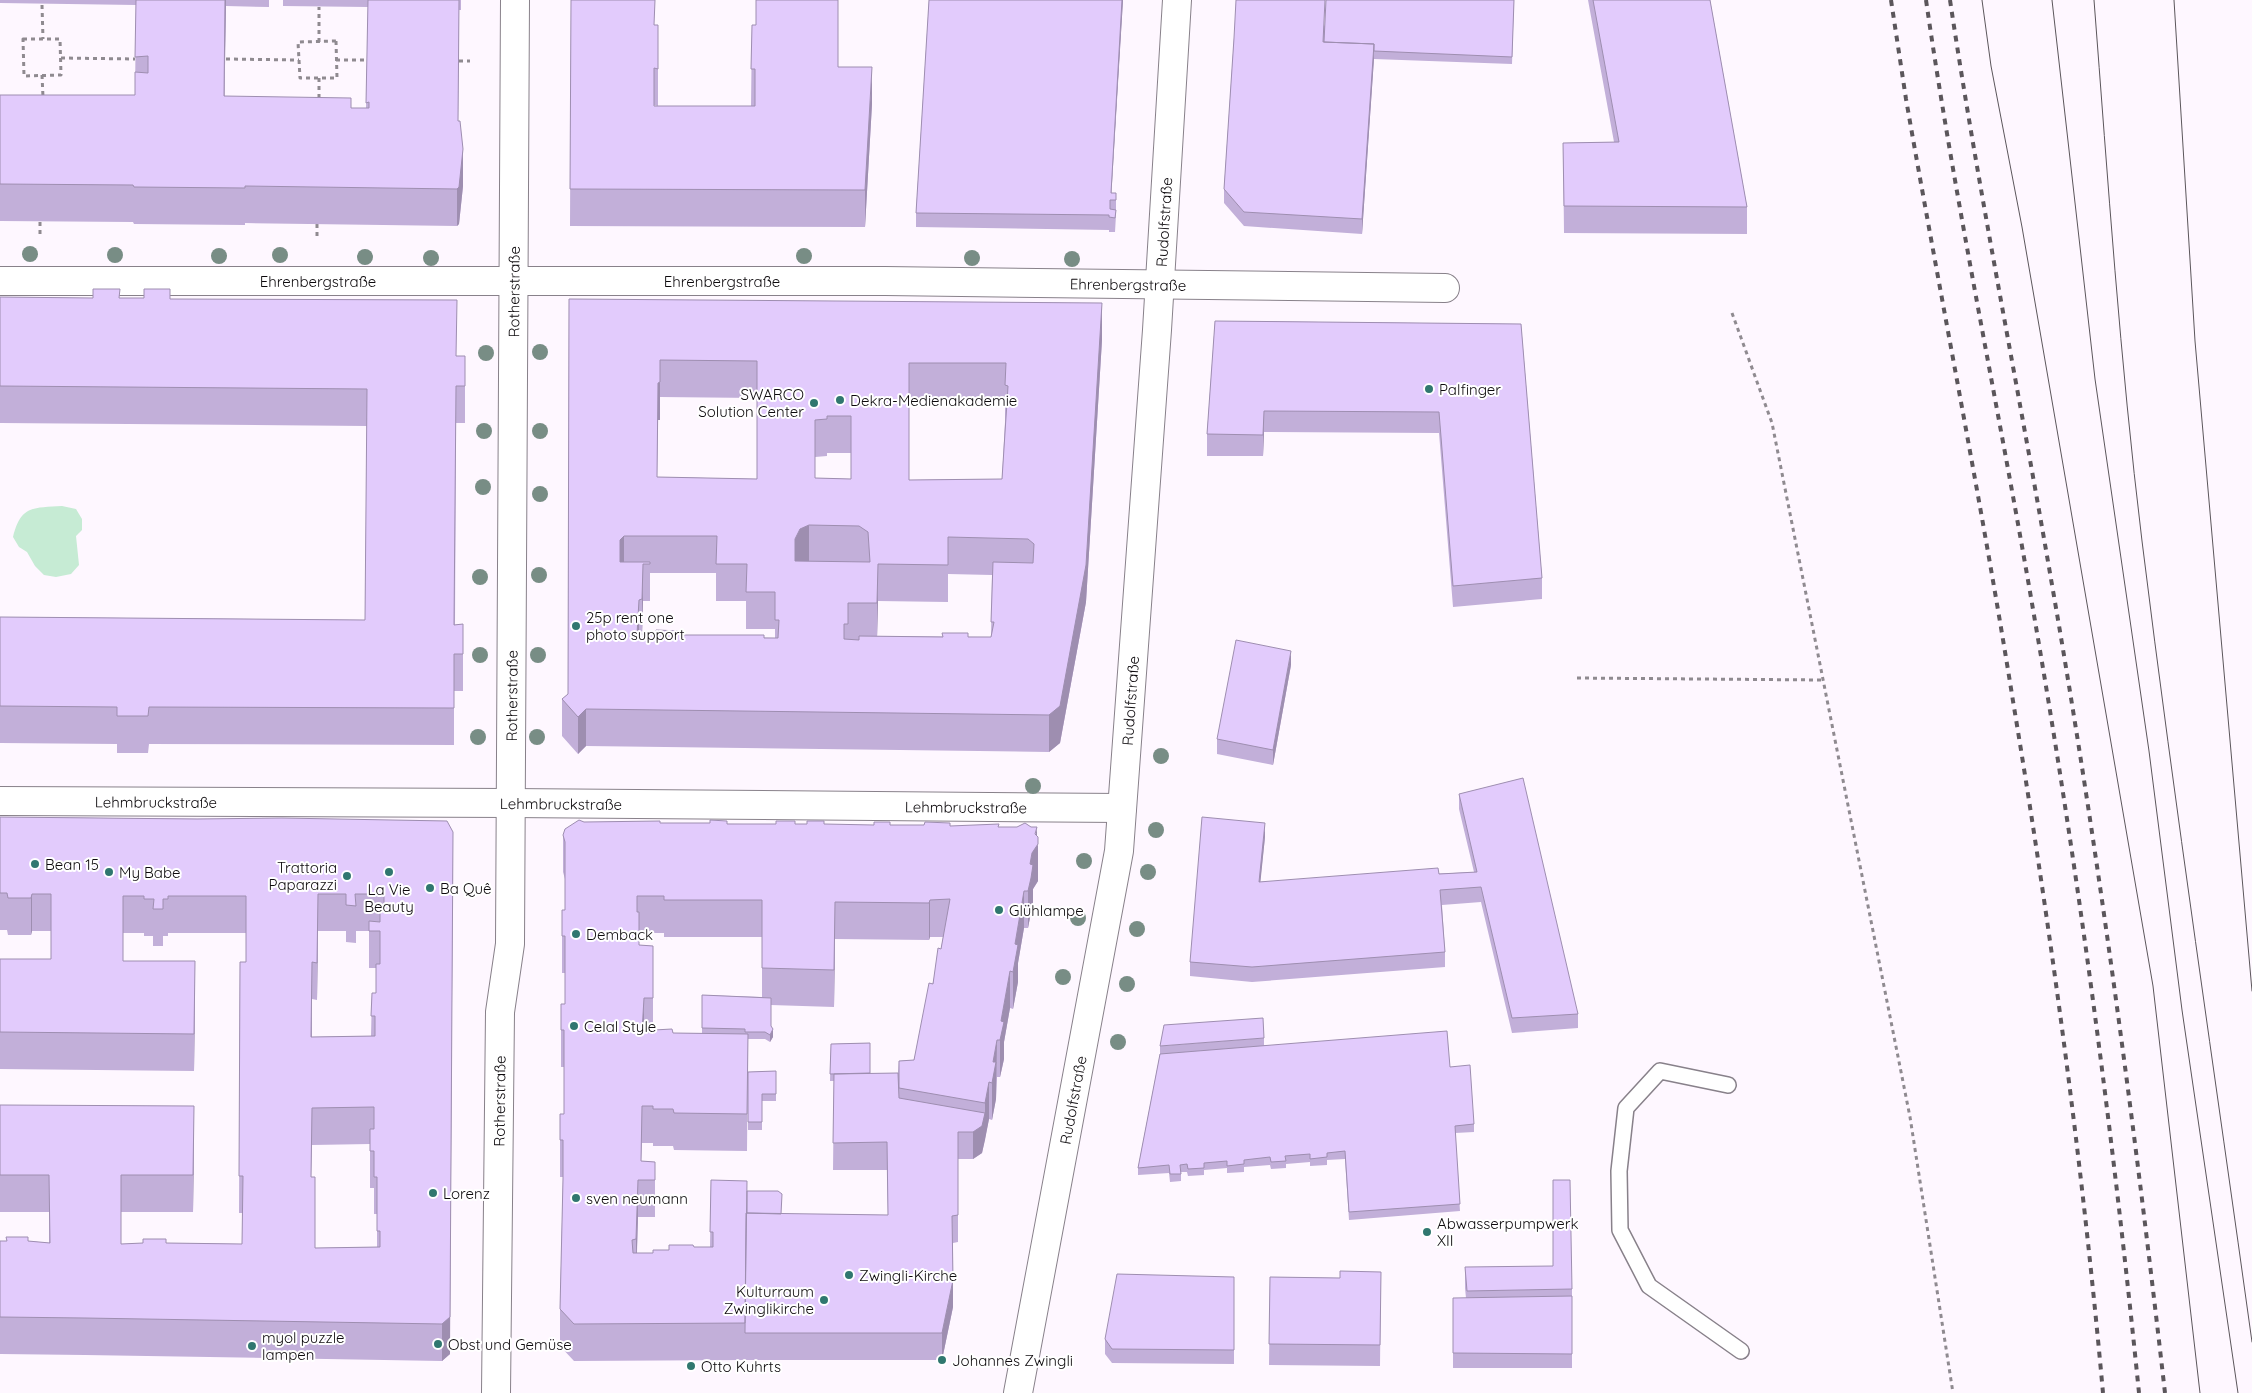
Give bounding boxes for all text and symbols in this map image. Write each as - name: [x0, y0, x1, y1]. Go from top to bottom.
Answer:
- street label: Rudolfstraße: [1151, 176, 1176, 267]
- street label: Rotherstraße: [504, 246, 523, 337]
- street label: Ehrenbergstraße: [260, 272, 376, 291]
- street label: Ehrenbergstraße: [664, 272, 780, 291]
- street label: Ehrenbergstraße: [1070, 274, 1186, 294]
- place label: Palfinger: [1439, 380, 1501, 399]
- marker: Palfinger: [1423, 383, 1435, 395]
- place label: SWARCO Solution Center: [698, 385, 804, 421]
- place label: Dekra-Medienakademie: [850, 391, 1017, 410]
- marker: Dekra-Medienakademie: [834, 394, 846, 406]
- marker: SWARCO Solution Center: [808, 397, 820, 409]
- place label: 25p rent one photo support: [586, 608, 685, 644]
- marker: 25p rent one photo support: [570, 620, 582, 632]
- street label: Rotherstraße: [502, 650, 521, 741]
- street label: Rudolfstraße: [1117, 655, 1143, 746]
- street label: Lehmbruckstraße: [95, 792, 217, 811]
- street label: Lehmbruckstraße: [500, 793, 622, 813]
- street label: Lehmbruckstraße: [905, 797, 1027, 817]
- place label: Bean 15: [45, 855, 99, 874]
- marker: Bean 15: [29, 858, 41, 870]
- place label: Trattoria Paparazzi: [269, 858, 337, 894]
- place label: My Babe: [119, 863, 180, 882]
- marker: My Babe: [103, 866, 115, 878]
- marker: La Vie Beauty: [383, 866, 395, 878]
- marker: Trattoria Paparazzi: [341, 870, 353, 882]
- place label: Ba Quê: [440, 879, 492, 898]
- place label: La Vie Beauty: [364, 880, 414, 916]
- marker: Ba Quê: [424, 882, 436, 894]
- place label: Glühlampe: [1009, 901, 1084, 920]
- marker: Glühlampe: [993, 904, 1005, 916]
- place label: Demback: [586, 925, 653, 944]
- marker: Demback: [570, 928, 582, 940]
- place label: Celal Style: [584, 1017, 656, 1036]
- marker: Celal Style: [568, 1020, 580, 1032]
- street label: Rudolfstraße: [1055, 1054, 1090, 1146]
- street label: Rotherstraße: [489, 1055, 509, 1147]
- place label: Lorenz: [443, 1184, 490, 1203]
- marker: Lorenz: [427, 1187, 439, 1199]
- place label: sven neumann: [586, 1189, 688, 1208]
- marker: sven neumann: [570, 1192, 582, 1204]
- place label: Abwasserpumpwerk XII: [1437, 1214, 1579, 1250]
- marker: Abwasserpumpwerk XII: [1421, 1226, 1433, 1238]
- place label: Zwingli-Kirche: [859, 1266, 957, 1285]
- marker: Zwingli-Kirche: [843, 1269, 855, 1281]
- place label: Kulturraum Zwinglikirche: [724, 1282, 814, 1318]
- marker: Kulturraum Zwinglikirche: [818, 1294, 830, 1306]
- place label: myol puzzle lampen: [262, 1328, 344, 1364]
- place label: Obst und Gemüse: [448, 1335, 572, 1354]
- marker: Obst und Gemüse: [432, 1338, 444, 1350]
- marker: myol puzzle lampen: [246, 1340, 258, 1352]
- place label: Johannes Zwingli: [952, 1351, 1073, 1370]
- marker: Johannes Zwingli: [936, 1354, 948, 1366]
- place label: Otto Kuhrts: [701, 1357, 781, 1376]
- marker: Otto Kuhrts: [685, 1360, 697, 1372]

